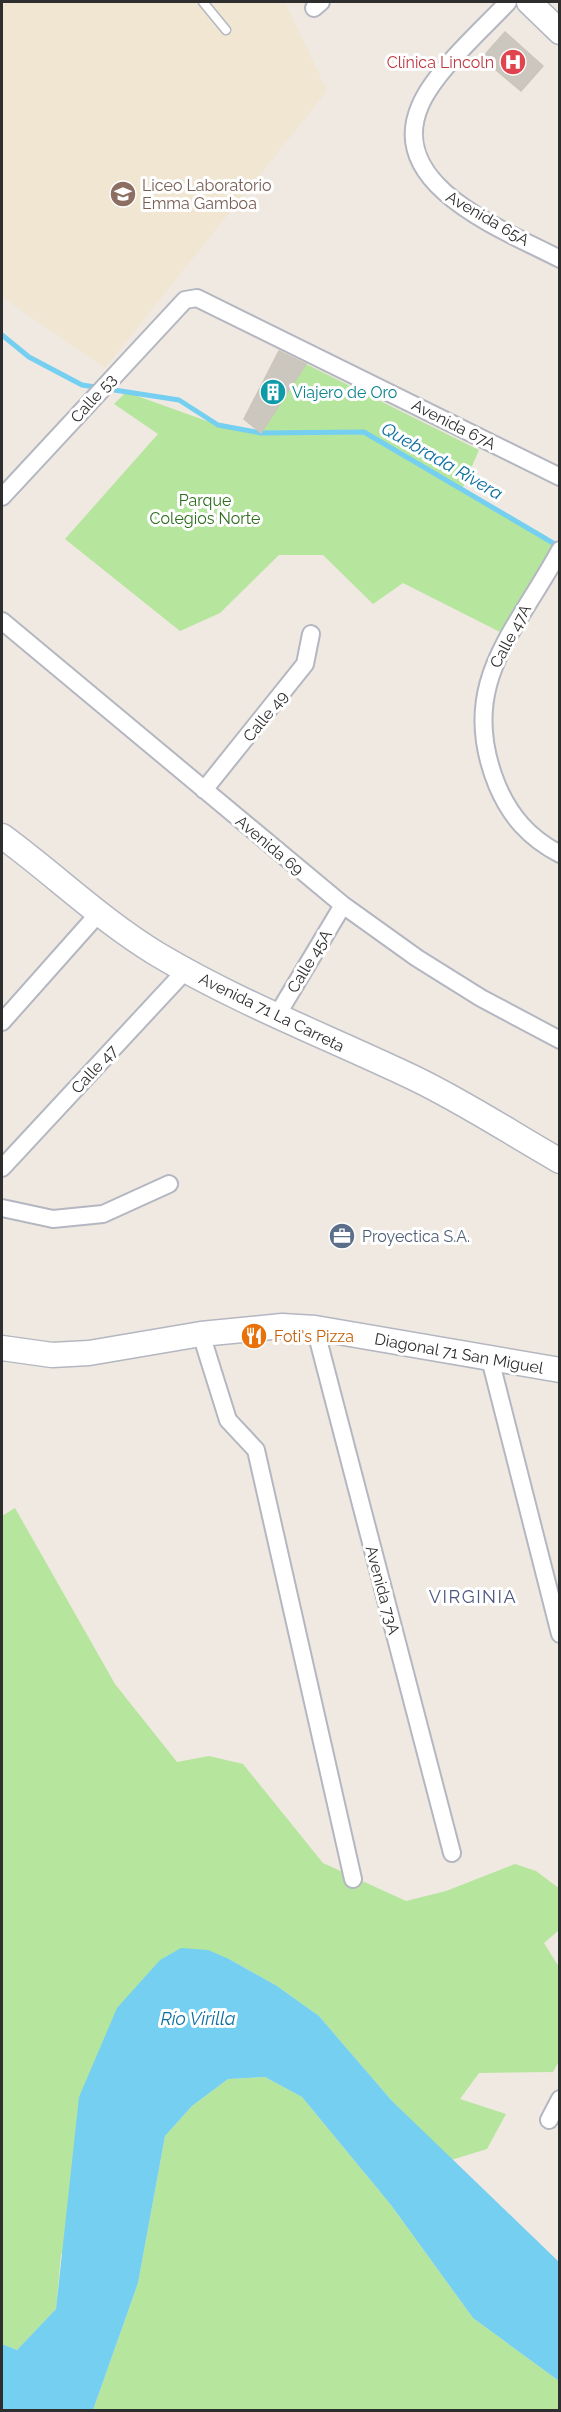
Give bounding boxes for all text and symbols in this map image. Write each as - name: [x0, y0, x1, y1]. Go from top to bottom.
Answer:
- hospital icon: Clínica Lincoln: [498, 47, 528, 77]
- place label: Clínica Lincoln: [387, 53, 494, 72]
- place label: Liceo Laboratorio Emma Gamboa: [142, 176, 272, 213]
- school or university icon: Liceo Laboratorio Emma Gamboa: [108, 179, 138, 209]
- street label: Avenida 65A: [443, 187, 533, 250]
- street label: Calle 53: [67, 370, 120, 427]
- building icon: Viajero de Oro: [258, 377, 288, 407]
- place label: Viajero de Oro: [292, 383, 397, 402]
- street label: Avenida 67A: [409, 395, 499, 454]
- water label: Quebrada Rivera: [378, 417, 507, 504]
- park label: Parque Colegios Norte: [150, 491, 260, 528]
- street label: Calle 47A: [486, 601, 535, 671]
- street label: Calle 49: [239, 687, 292, 746]
- street label: Avenida 69: [232, 812, 307, 879]
- street label: Calle 45A: [283, 926, 336, 996]
- street label: Avenida 71 La Carreta: [196, 969, 347, 1056]
- street label: Calle 47: [67, 1041, 122, 1097]
- office icon: Proyectica S.A.: [327, 1221, 357, 1251]
- place label: Proyectica S.A.: [362, 1227, 470, 1246]
- restaurant icon: Foti's Pizza: [239, 1321, 269, 1351]
- place label: Foti's Pizza: [274, 1327, 354, 1346]
- street label: Diagonal 71 San Miguel: [373, 1329, 545, 1378]
- street label: Avenida 73A: [362, 1544, 404, 1637]
- district label: VIRGINIA: [429, 1586, 517, 1607]
- water label: Río Virilla: [161, 2008, 236, 2029]

